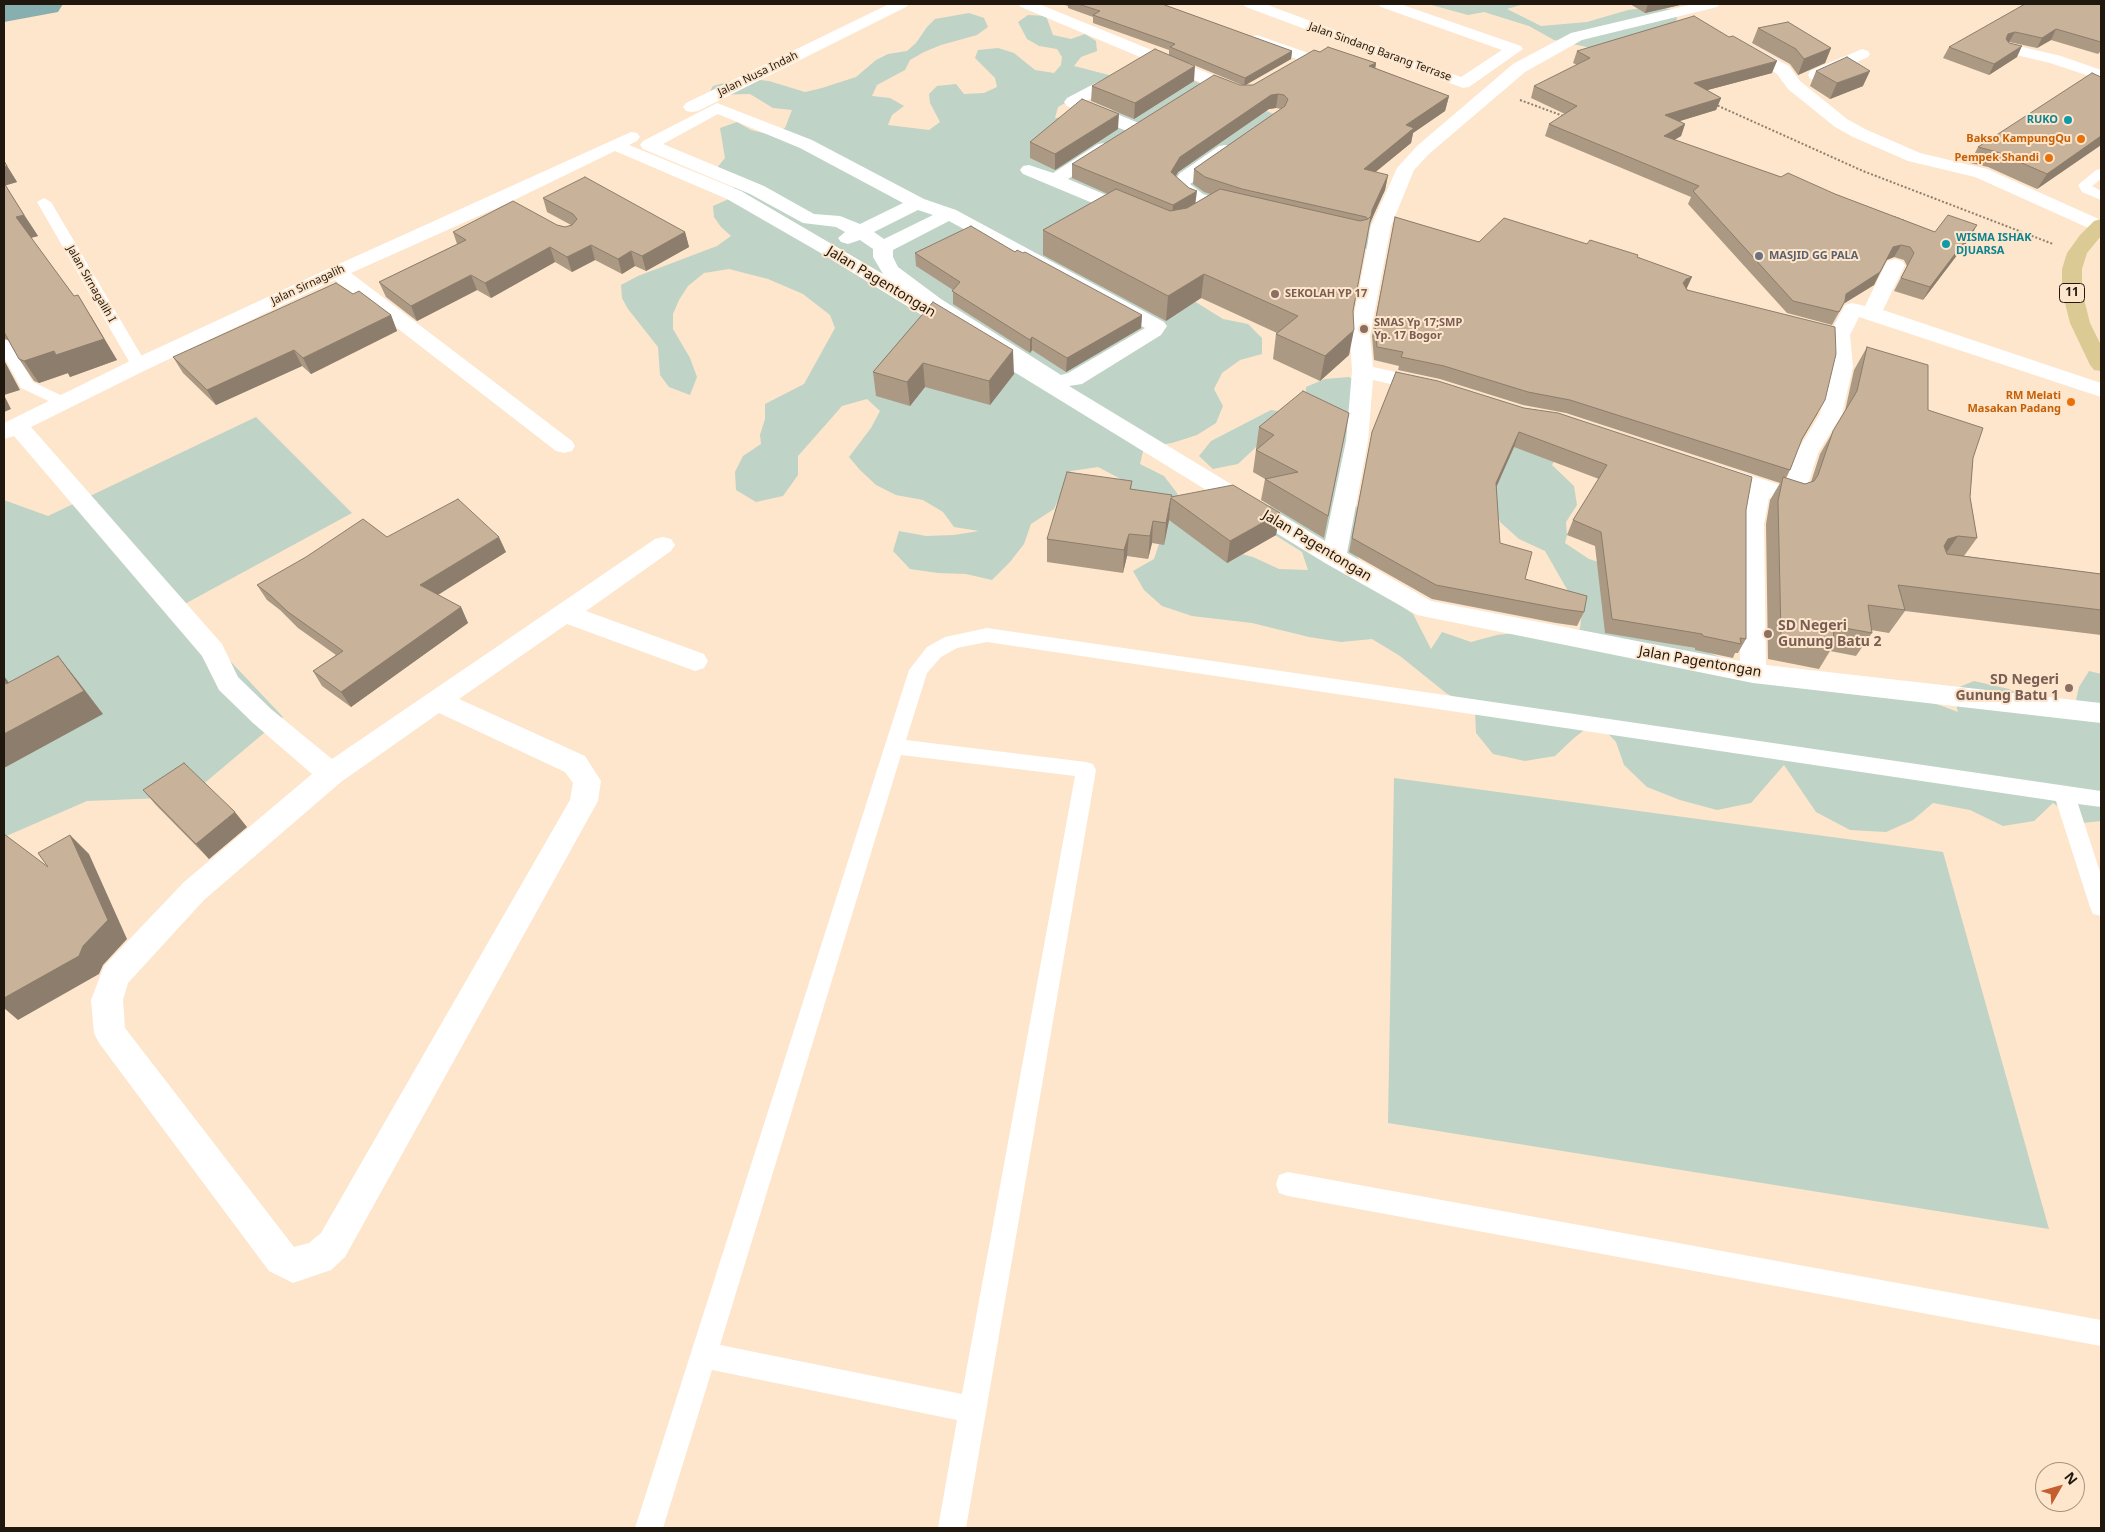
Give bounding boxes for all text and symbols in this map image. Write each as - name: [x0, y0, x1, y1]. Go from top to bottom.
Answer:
- street label: Jalan Sindang Barang Terrase: [1307, 20, 1453, 84]
- street label: Jalan Nusa Indah: [716, 49, 800, 99]
- place label: RUKO: [2027, 113, 2058, 127]
- marker: RUKO: [2062, 114, 2074, 126]
- place label: Bakso KampungQu: [1966, 132, 2071, 146]
- marker: Bakso KampungQu: [2075, 133, 2087, 145]
- place label: Pempek Shandi: [1954, 151, 2039, 165]
- marker: Pempek Shandi: [2043, 152, 2055, 164]
- place label: WISMA ISHAK DJUARSA: [1956, 231, 2031, 257]
- marker: WISMA ISHAK DJUARSA: [1940, 238, 1952, 250]
- street label: Jalan Sirnagalih I: [64, 243, 118, 325]
- street label: Jalan Pagentongan: [823, 243, 939, 321]
- place label: MASJID GG PALA: [1769, 249, 1858, 263]
- marker: MASJID GG PALA: [1753, 250, 1765, 262]
- street label: Jalan Sirnagalih: [269, 262, 347, 308]
- road number: 11: [2060, 284, 2084, 302]
- place label: SEKOLAH YP 17: [1285, 287, 1367, 301]
- marker: SEKOLAH YP 17: [1269, 288, 1281, 300]
- place label: SMAS Yp 17;SMP Yp. 17 Bogor: [1374, 316, 1462, 342]
- marker: SMAS Yp 17;SMP Yp. 17 Bogor: [1358, 323, 1370, 335]
- place label: RM Melati Masakan Padang: [1967, 389, 2061, 415]
- marker: RM Melati Masakan Padang: [2065, 396, 2077, 408]
- street label: Jalan Pagentongan: [1259, 507, 1375, 585]
- place label: SD Negeri Gunung Batu 2: [1778, 618, 1882, 650]
- marker: SD Negeri Gunung Batu 2: [1762, 628, 1774, 640]
- street label: Jalan Pagentongan: [1637, 643, 1763, 681]
- place label: SD Negeri Gunung Batu 1: [1955, 672, 2059, 704]
- marker: SD Negeri Gunung Batu 1: [2063, 682, 2075, 694]
- north arrow: [2035, 1462, 2085, 1512]
- text: N: [2060, 1468, 2082, 1488]

